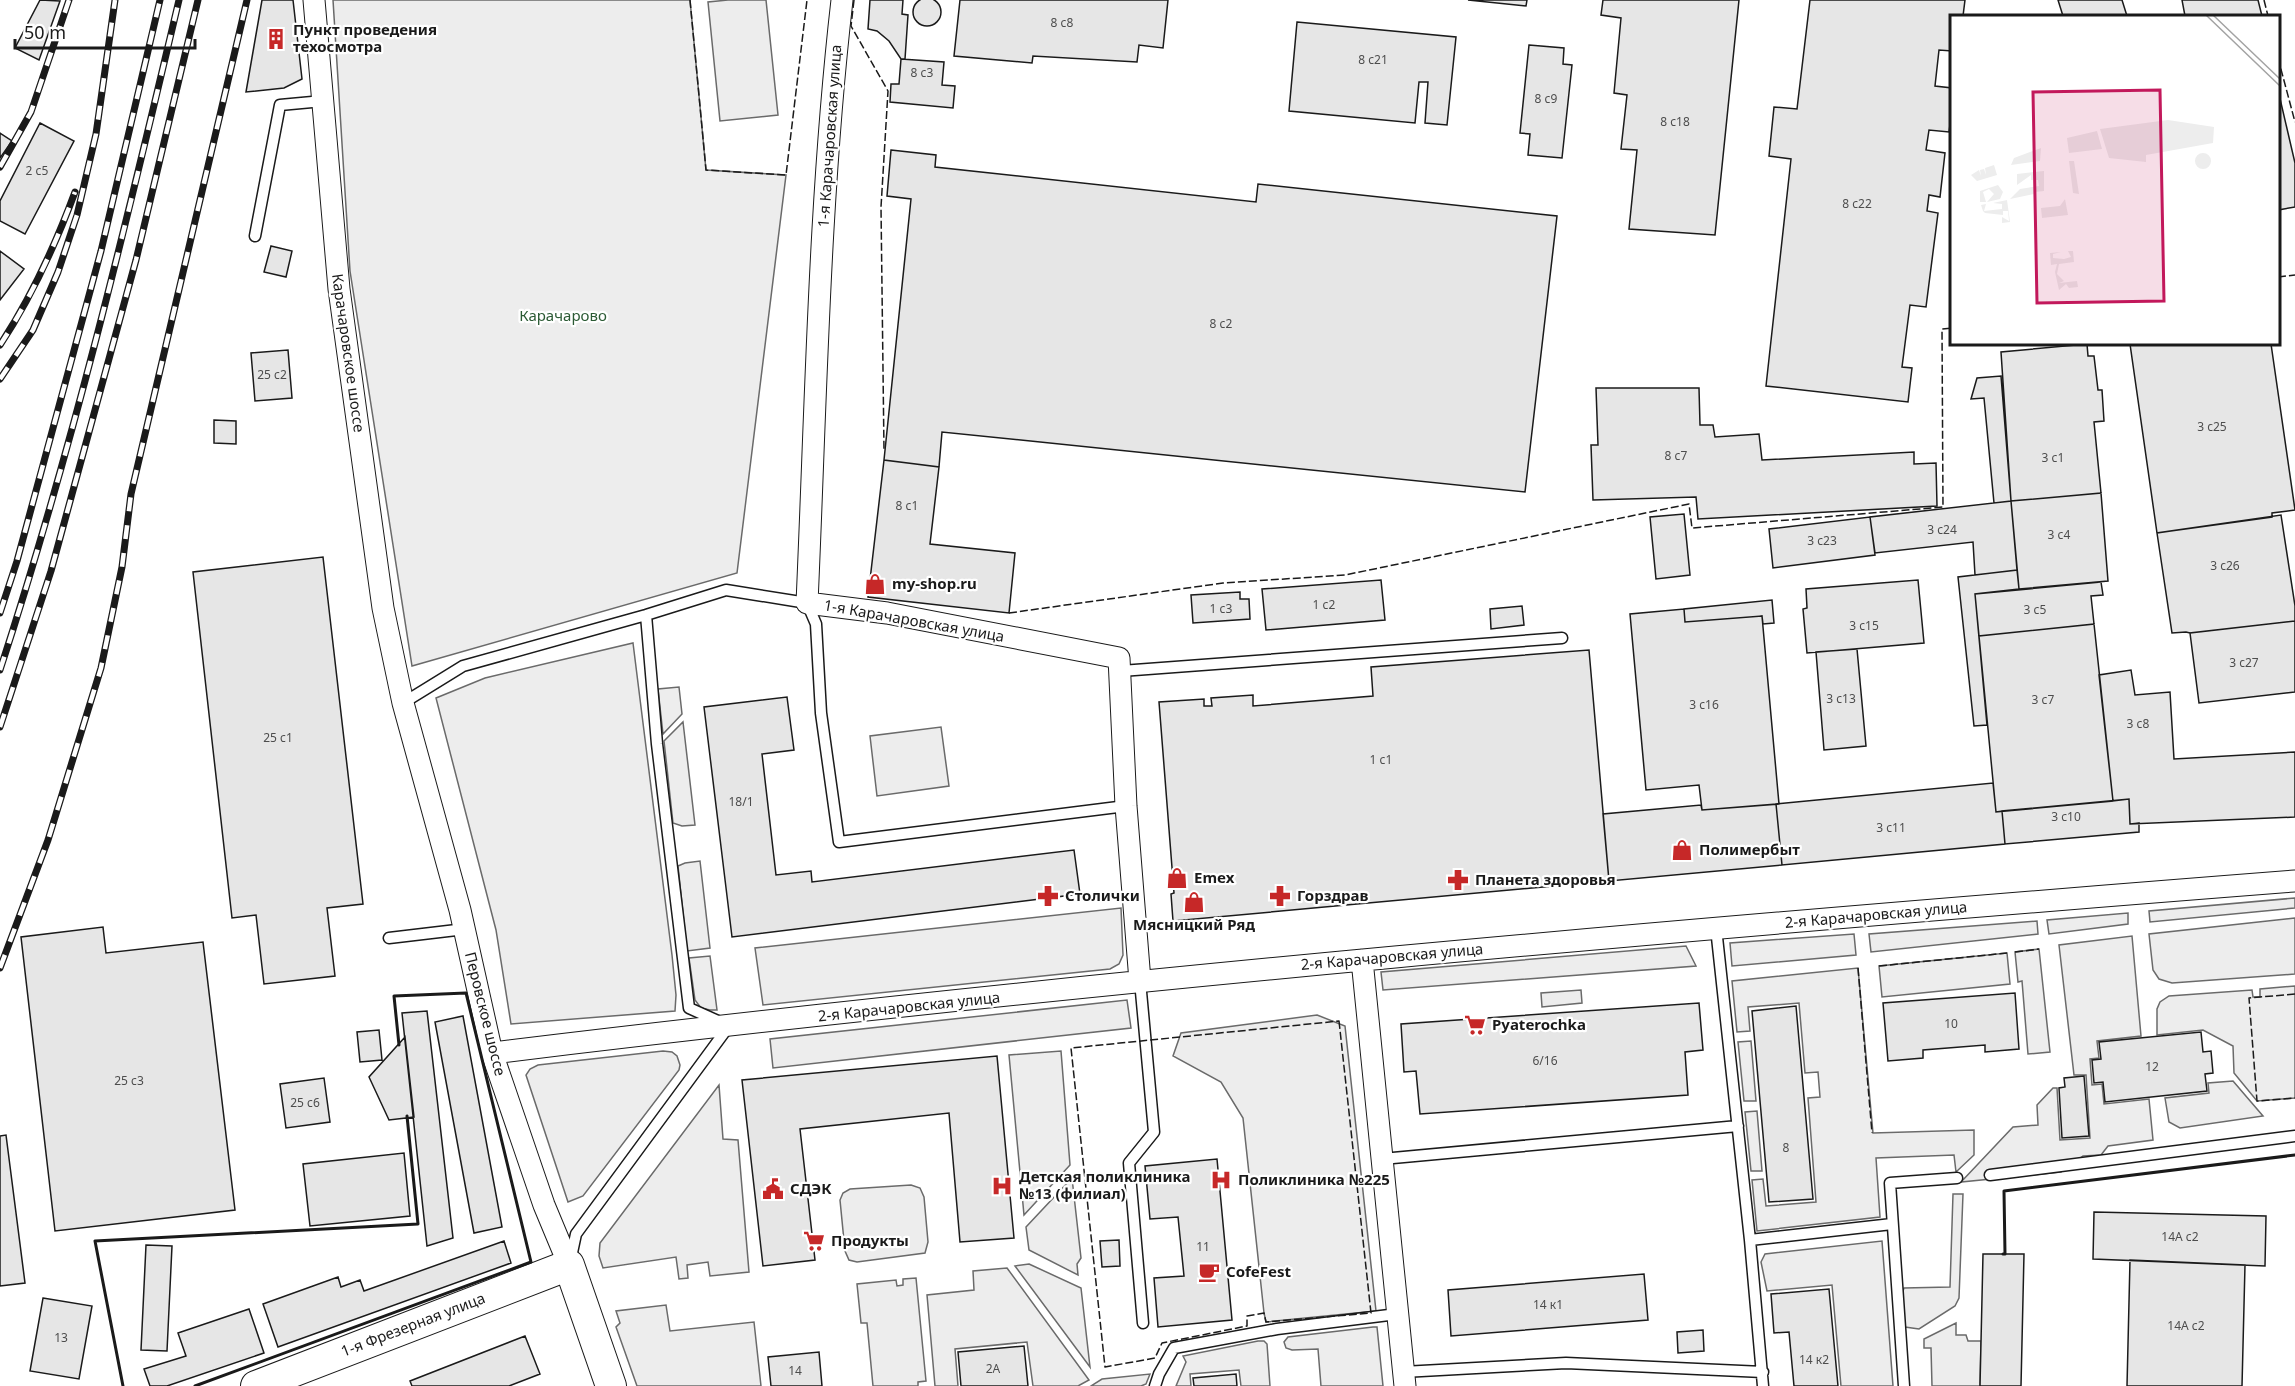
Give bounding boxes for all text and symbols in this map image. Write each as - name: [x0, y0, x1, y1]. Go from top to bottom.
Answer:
- scale bar: [15, 12, 195, 50]
- house number: 8 с8: [1051, 14, 1074, 31]
- inset map: [1950, 15, 2280, 345]
- place label: Пункт проведения техосмотра: [293, 19, 437, 56]
- text: 50 m: [24, 20, 66, 44]
- building icon: Пункт проведения техосмотра: [264, 27, 288, 51]
- street label: 1-я Карачаровская улица: [813, 44, 845, 228]
- house number: 8 с21: [1358, 51, 1388, 68]
- house number: 8 с3: [911, 64, 934, 81]
- house number: 8 с9: [1535, 90, 1558, 107]
- house number: 8 с18: [1660, 113, 1690, 130]
- house number: 2 с5: [26, 162, 49, 179]
- house number: 8 с22: [1842, 195, 1872, 212]
- street label: Карачаровское шоссе: [328, 272, 370, 433]
- park label: Карачарово: [519, 305, 607, 325]
- house number: 8 с2: [1210, 315, 1233, 332]
- house number: 25 с2: [257, 366, 287, 383]
- house number: 3 c25: [2197, 418, 2227, 435]
- house number: 8 с7: [1665, 447, 1688, 464]
- house number: 3 с1: [2042, 449, 2064, 466]
- house number: 8 с1: [896, 497, 918, 514]
- house number: 3 с24: [1927, 521, 1957, 538]
- house number: 3 с4: [2048, 526, 2071, 543]
- house number: 3 с23: [1807, 532, 1837, 549]
- house number: 3 c26: [2210, 557, 2240, 574]
- shop icon: my-shop.ru: [863, 572, 887, 596]
- place label: my-shop.ru: [892, 573, 977, 593]
- street label: 1-я Карачаровская улица: [822, 594, 1006, 646]
- house number: 1 с2: [1313, 596, 1336, 613]
- house number: 1 с3: [1210, 600, 1233, 617]
- house number: 3 с5: [2024, 601, 2047, 618]
- house number: 3 с15: [1849, 617, 1879, 634]
- house number: 3 c27: [2229, 654, 2259, 671]
- house number: 3 с13: [1826, 690, 1856, 707]
- house number: 3 с7: [2032, 691, 2055, 708]
- house number: 3 с16: [1689, 696, 1719, 713]
- house number: 3 с8: [2127, 715, 2150, 732]
- house number: 25 с1: [263, 729, 293, 746]
- house number: 1 с1: [1370, 751, 1392, 768]
- house number: 18/1: [728, 793, 754, 810]
- house number: 3 с10: [2051, 808, 2081, 825]
- house number: 3 с11: [1876, 819, 1906, 836]
- shop icon: Полимербыт: [1670, 838, 1694, 862]
- place label: Полимербыт: [1699, 839, 1800, 859]
- shop icon: Emex: [1165, 866, 1189, 890]
- place label: Emex: [1194, 867, 1235, 887]
- pharmacy icon: Планета здоровья: [1446, 868, 1470, 892]
- place label: Планета здоровья: [1475, 869, 1616, 889]
- pharmacy icon: Столички: [1036, 884, 1060, 908]
- pharmacy icon: Горздрав: [1268, 884, 1292, 908]
- place label: Столички: [1065, 885, 1140, 905]
- place label: Горздрав: [1297, 885, 1368, 905]
- shop icon: Мясницкий Ряд: [1182, 890, 1206, 914]
- street label: 2-я Карачаровская улица: [1784, 896, 1968, 932]
- place label: Мясницкий Ряд: [1133, 914, 1255, 934]
- street label: 2-я Карачаровская улица: [1300, 938, 1484, 974]
- street label: Перовское шоссе: [461, 950, 511, 1078]
- street label: 2-я Карачаровская улица: [817, 986, 1001, 1026]
- supermarket icon: Pyaterochka: [1463, 1013, 1487, 1037]
- place label: Pyaterochka: [1492, 1014, 1586, 1034]
- house number: 10: [1944, 1015, 1958, 1032]
- house number: 6/16: [1532, 1052, 1558, 1069]
- house number: 12: [2145, 1058, 2159, 1075]
- house number: 25 с3: [114, 1072, 144, 1089]
- house number: 25 с6: [290, 1094, 320, 1111]
- house number: 8: [1783, 1139, 1790, 1156]
- place label: Детская поликлиника №13 (филиал): [1019, 1166, 1190, 1203]
- hospital icon: Поликлиника №225: [1209, 1168, 1233, 1192]
- place label: Поликлиника №225: [1238, 1169, 1390, 1189]
- hospital icon: Детская поликлиника №13 (филиал): [990, 1174, 1014, 1198]
- public building icon: СДЭК: [761, 1177, 785, 1201]
- place label: СДЭК: [790, 1178, 832, 1198]
- house number: 14А с2: [2161, 1228, 2199, 1245]
- supermarket icon: Продукты: [802, 1229, 826, 1253]
- place label: Продукты: [831, 1230, 909, 1250]
- house number: 11: [1196, 1238, 1210, 1255]
- cafe icon: CofeFest: [1197, 1260, 1221, 1284]
- place label: CofeFest: [1226, 1261, 1291, 1281]
- street label: 1-я Фрезерная улица: [338, 1287, 488, 1361]
- house number: 14 к1: [1533, 1296, 1563, 1313]
- house number: 14А с2: [2167, 1317, 2205, 1334]
- house number: 13: [54, 1329, 68, 1346]
- house number: 14 к2: [1799, 1351, 1829, 1368]
- house number: 2А: [986, 1360, 1001, 1377]
- house number: 14: [788, 1362, 802, 1379]

